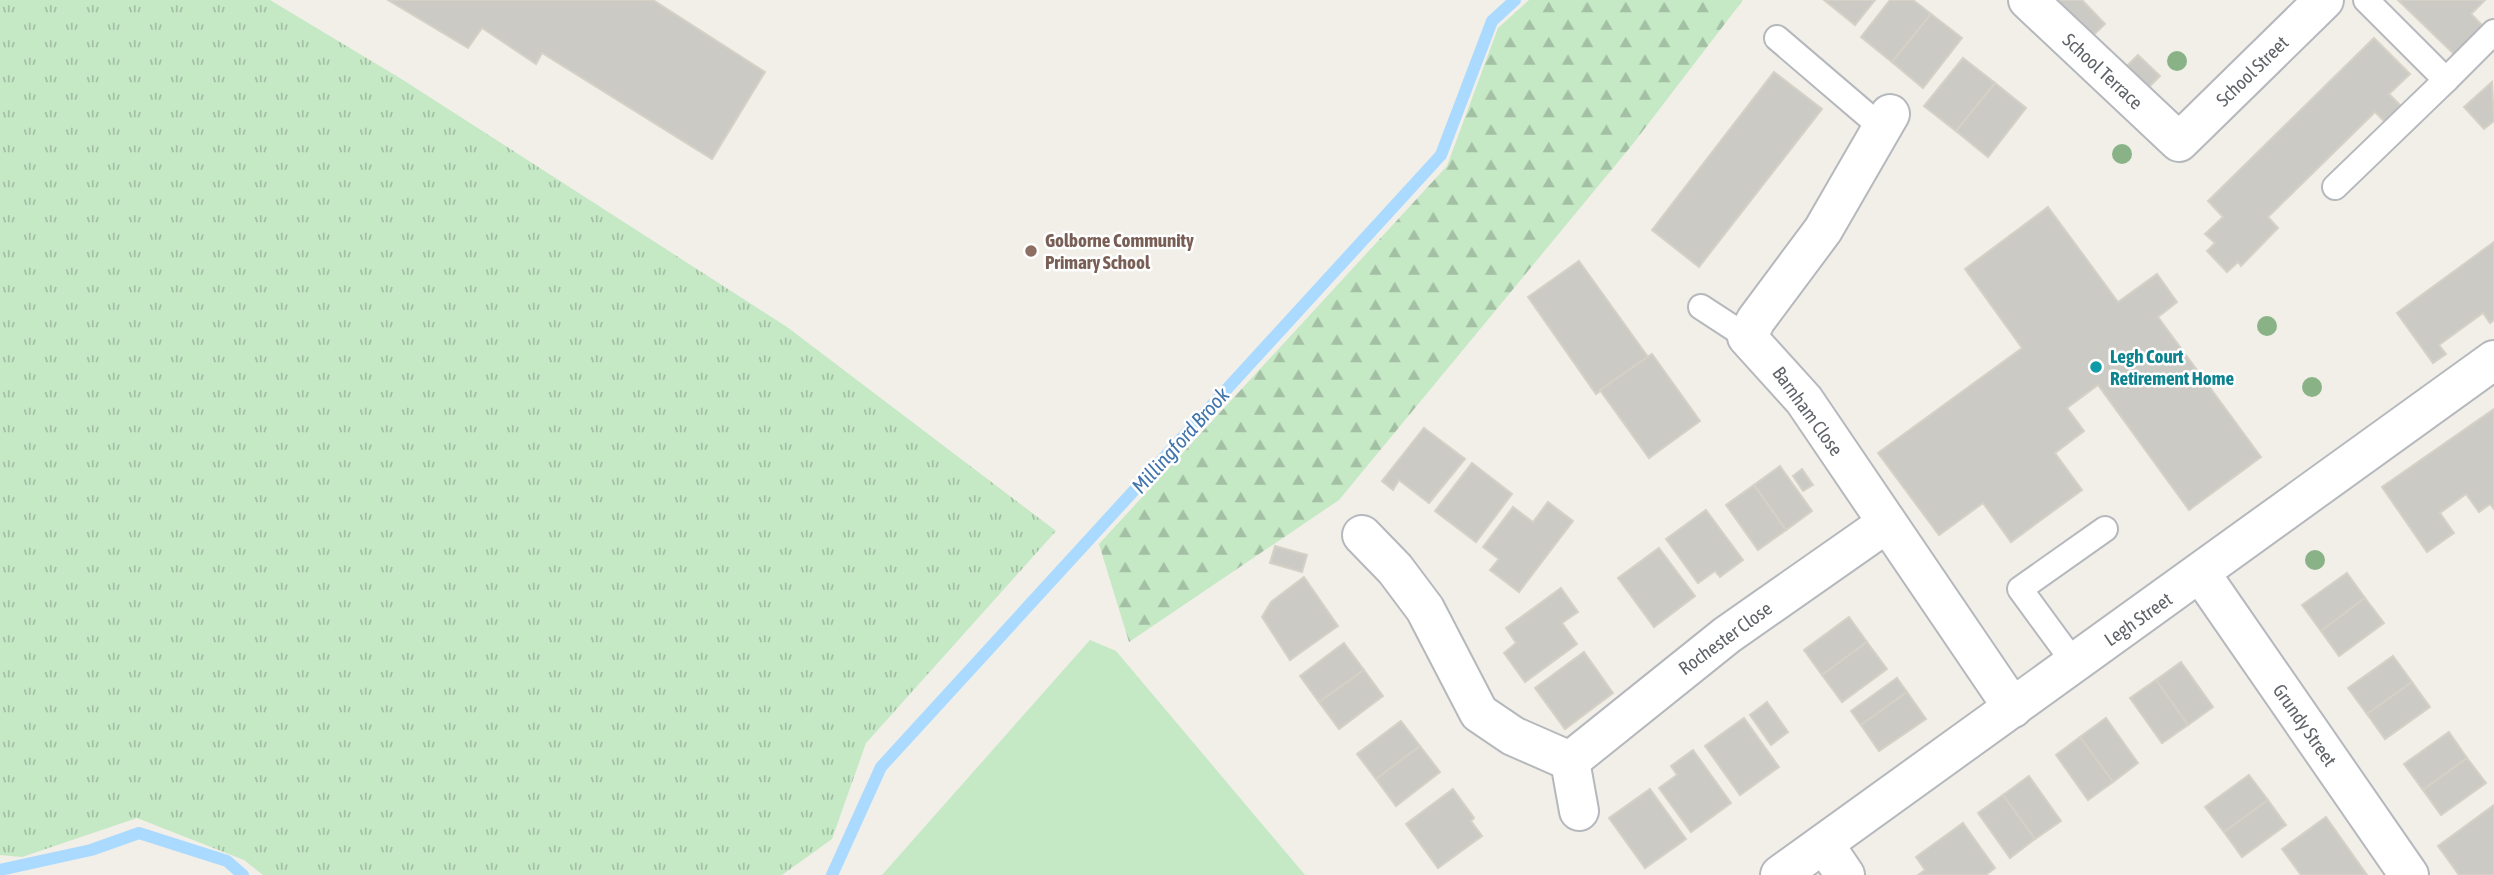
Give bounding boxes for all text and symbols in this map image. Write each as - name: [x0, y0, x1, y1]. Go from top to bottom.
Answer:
- street label: School Terrace: [2059, 29, 2147, 113]
- street label: School Street: [2211, 31, 2293, 111]
- place label: Golborne Community Primary School: [1045, 229, 1194, 273]
- marker: Golborne Community Primary School: [1023, 243, 1039, 259]
- place label: Legh Court Retirement Home: [2110, 345, 2234, 389]
- marker: Legh Court Retirement Home: [2088, 359, 2104, 375]
- street label: Barnham Close: [1768, 362, 1848, 460]
- water label: Millingford Brook: [1126, 382, 1234, 498]
- street label: Legh Street: [2100, 588, 2176, 650]
- street label: Rochester Close: [1674, 597, 1776, 679]
- street label: Grundy Street: [2269, 680, 2341, 770]

